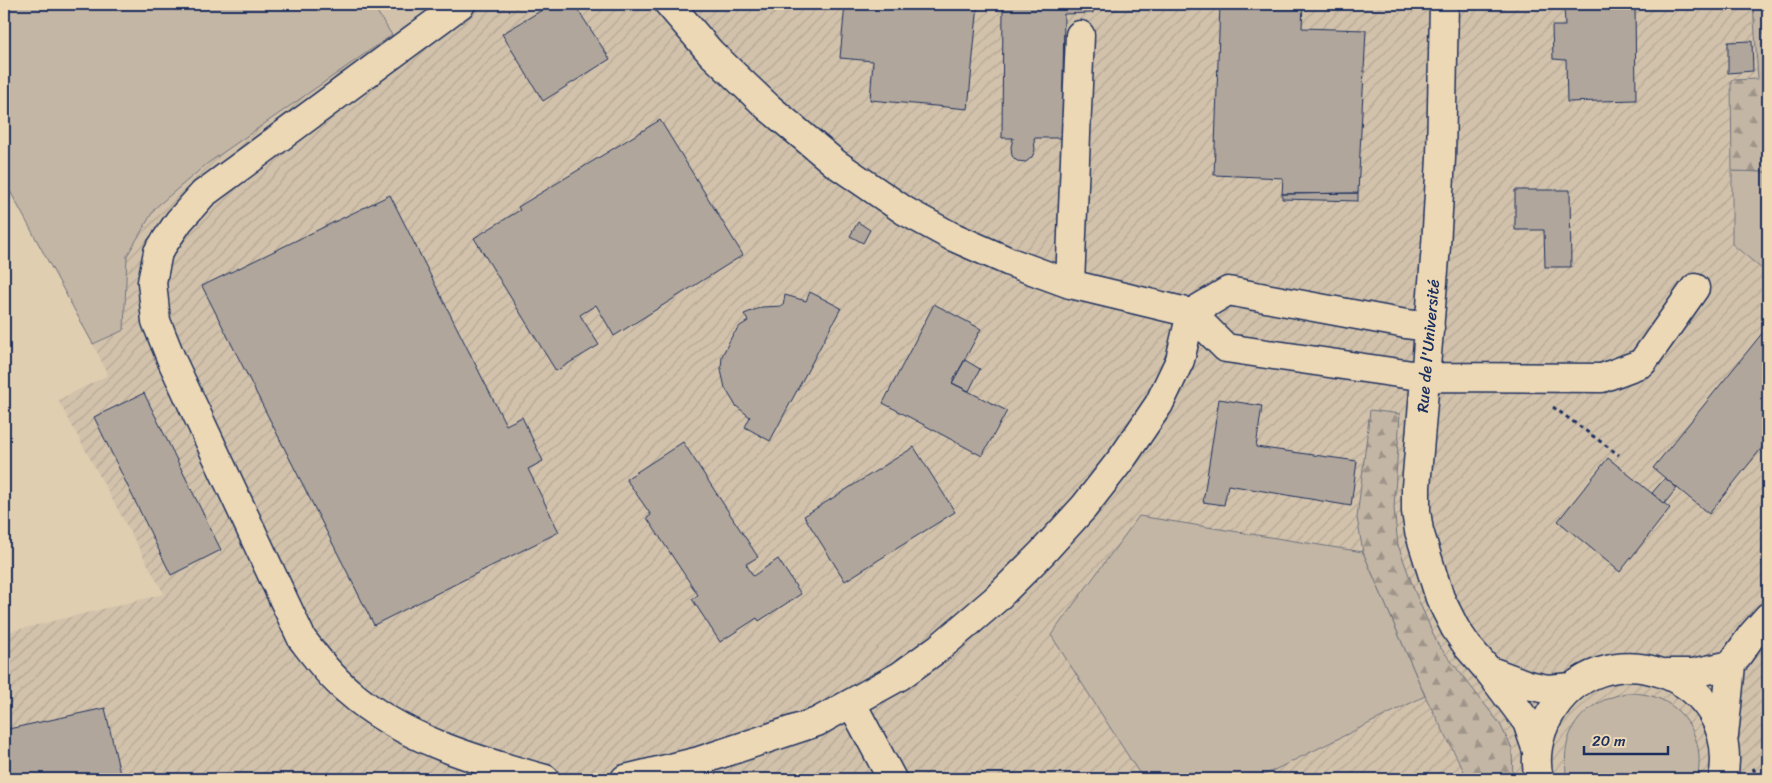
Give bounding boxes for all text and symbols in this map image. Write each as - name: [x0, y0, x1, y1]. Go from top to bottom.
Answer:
- street label: Rue de l'Université: [1408, 278, 1448, 414]
- scale bar: [1584, 723, 1668, 755]
- text: 20 m: [1592, 728, 1626, 754]

